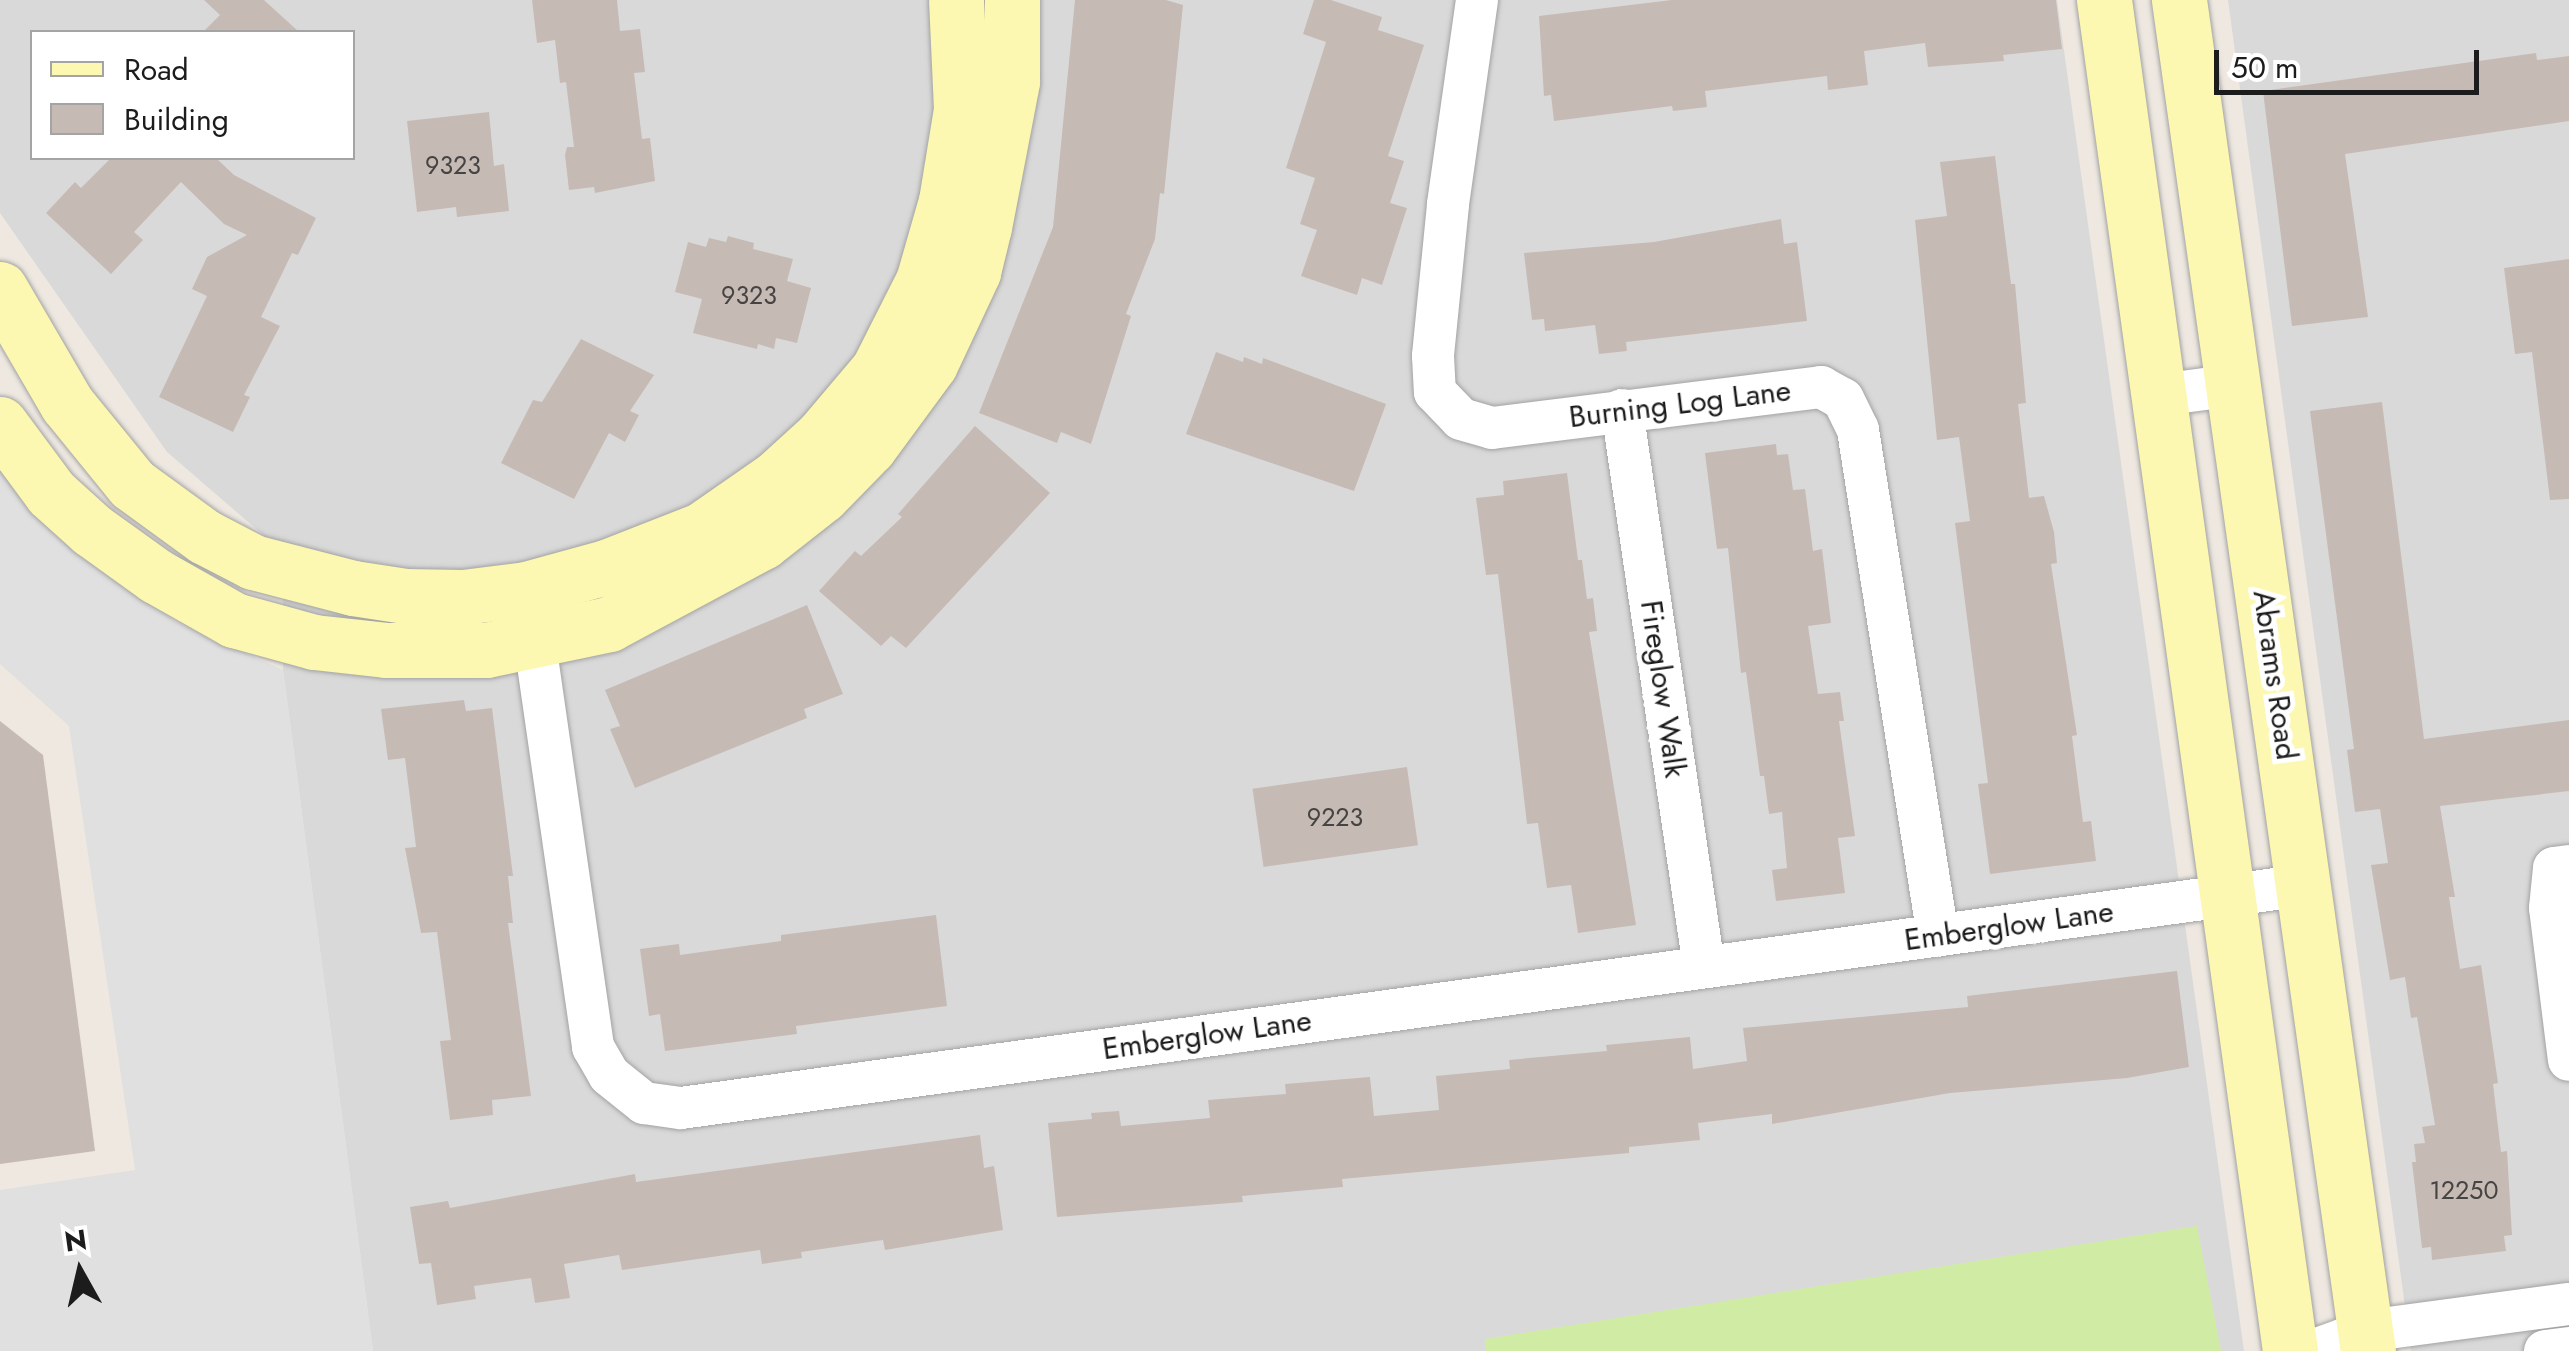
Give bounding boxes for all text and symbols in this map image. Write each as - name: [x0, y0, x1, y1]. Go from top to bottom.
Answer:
- legend: [30, 30, 355, 160]
- scale bar: [2219, 30, 2484, 92]
- text: 50 m: [2231, 46, 2298, 89]
- text: Road: [124, 48, 189, 91]
- text: Building: [124, 98, 229, 141]
- house number: 9323: [425, 150, 481, 180]
- house number: 9323: [721, 280, 777, 310]
- street label: Burning Log Lane: [1567, 373, 1793, 435]
- street label: Abrams Road: [2245, 588, 2305, 762]
- street label: Fireglow Walk: [1633, 598, 1693, 780]
- house number: 9223: [1307, 802, 1363, 832]
- street label: Emberglow Lane: [1902, 894, 2116, 958]
- street label: Emberglow Lane: [1100, 1003, 1314, 1067]
- house number: 12250: [2430, 1175, 2498, 1205]
- text: N: [62, 1219, 90, 1263]
- north arrow: [30, 1221, 130, 1321]

